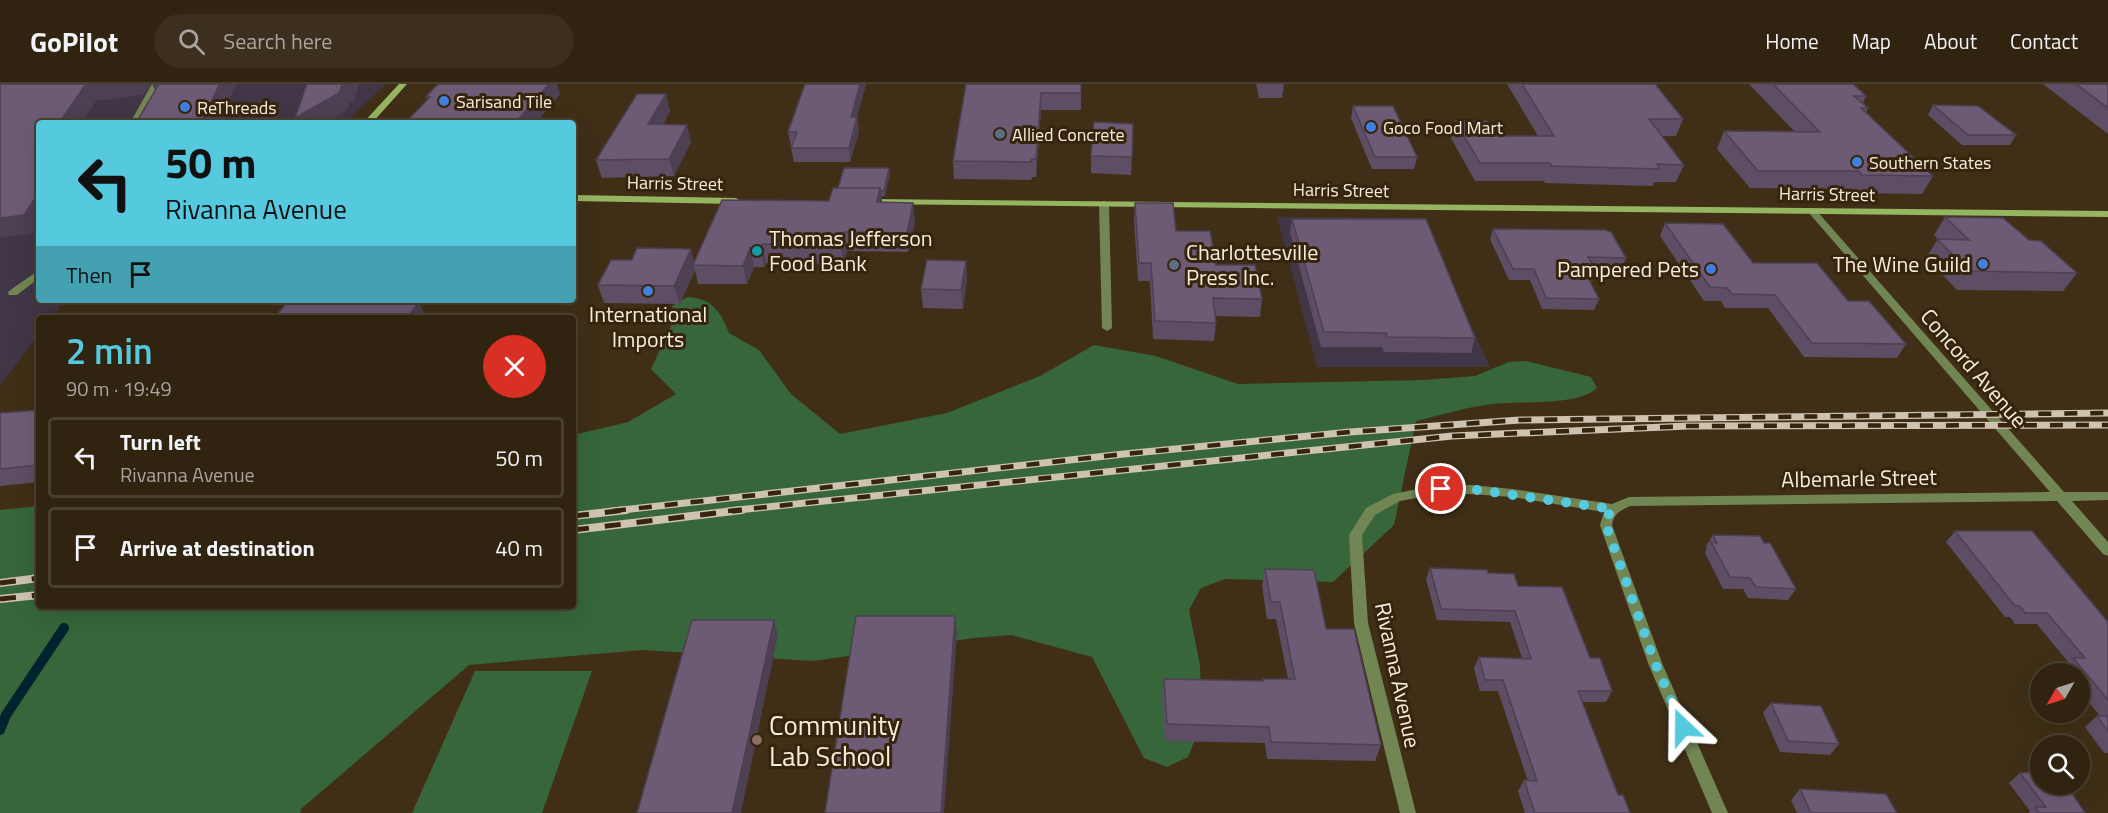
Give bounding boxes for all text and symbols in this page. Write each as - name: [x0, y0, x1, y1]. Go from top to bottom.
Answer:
- search box: [154, 14, 574, 68]
- text: GoPilot: [30, 20, 118, 63]
- text: Search here: [223, 24, 332, 58]
- icon: search: [175, 25, 208, 58]
- text: Home: [1765, 25, 1819, 57]
- text: Map: [1852, 25, 1891, 57]
- text: About: [1924, 25, 1977, 57]
- text: Contact: [2010, 25, 2078, 57]
- place label: Sarisand Tile: [456, 88, 552, 115]
- place label: ReThreads: [197, 94, 277, 121]
- marker: Sarisand Tile: [437, 94, 451, 108]
- marker: ReThreads: [178, 100, 192, 114]
- place label: Goco Food Mart: [1383, 114, 1504, 141]
- marker: Goco Food Mart: [1364, 120, 1378, 134]
- place label: Allied Concrete: [1012, 121, 1125, 148]
- marker: Allied Concrete: [993, 127, 1007, 141]
- text: 50 m: [165, 130, 257, 194]
- icon: left: [66, 144, 144, 222]
- place label: Southern States: [1869, 149, 1991, 176]
- marker: Southern States: [1850, 155, 1864, 169]
- street label: Harris Street: [627, 169, 724, 197]
- street label: Harris Street: [1293, 176, 1390, 204]
- street label: Harris Street: [1779, 180, 1876, 208]
- text: Rivanna Avenue: [165, 188, 347, 229]
- place label: Thomas Jefferson Food Bank: [769, 221, 933, 280]
- place label: Charlottesville Press Inc.: [1186, 235, 1318, 294]
- marker: Thomas Jefferson Food Bank: [750, 244, 764, 258]
- place label: The Wine Guild: [1833, 247, 1971, 281]
- place label: Pampered Pets: [1557, 252, 1699, 286]
- marker: The Wine Guild: [1976, 257, 1990, 271]
- text: Then: [66, 258, 112, 292]
- icon: arrive: [124, 258, 157, 291]
- marker: Charlottesville Press Inc.: [1167, 258, 1181, 272]
- marker: Pampered Pets: [1704, 262, 1718, 276]
- marker: International Imports: [641, 284, 655, 298]
- place label: International Imports: [589, 297, 707, 356]
- street label: Concord Avenue: [1912, 301, 2036, 435]
- text: 2 min: [66, 323, 153, 378]
- button: close: [483, 335, 546, 398]
- text: 90 m · 19:49: [66, 373, 172, 404]
- text: Turn left: [120, 425, 201, 459]
- icon: left: [69, 441, 102, 474]
- text: 50 m: [495, 441, 543, 475]
- text: Rivanna Avenue: [120, 459, 255, 490]
- street label: Albemarle Street: [1781, 460, 1937, 496]
- pin: [1415, 463, 1466, 514]
- icon: arrive: [1424, 472, 1457, 505]
- icon: arrive: [69, 531, 102, 564]
- text: Arrive at destination: [120, 531, 315, 565]
- text: 40 m: [495, 531, 543, 565]
- street label: Rivanna Avenue: [1366, 599, 1430, 751]
- north arrow: [2030, 663, 2090, 723]
- map controls: [2030, 663, 2090, 795]
- position arrow: [1651, 695, 1715, 759]
- place label: Community Lab School: [769, 704, 900, 776]
- marker: Community Lab School: [750, 733, 764, 747]
- button: search: [2030, 735, 2090, 795]

